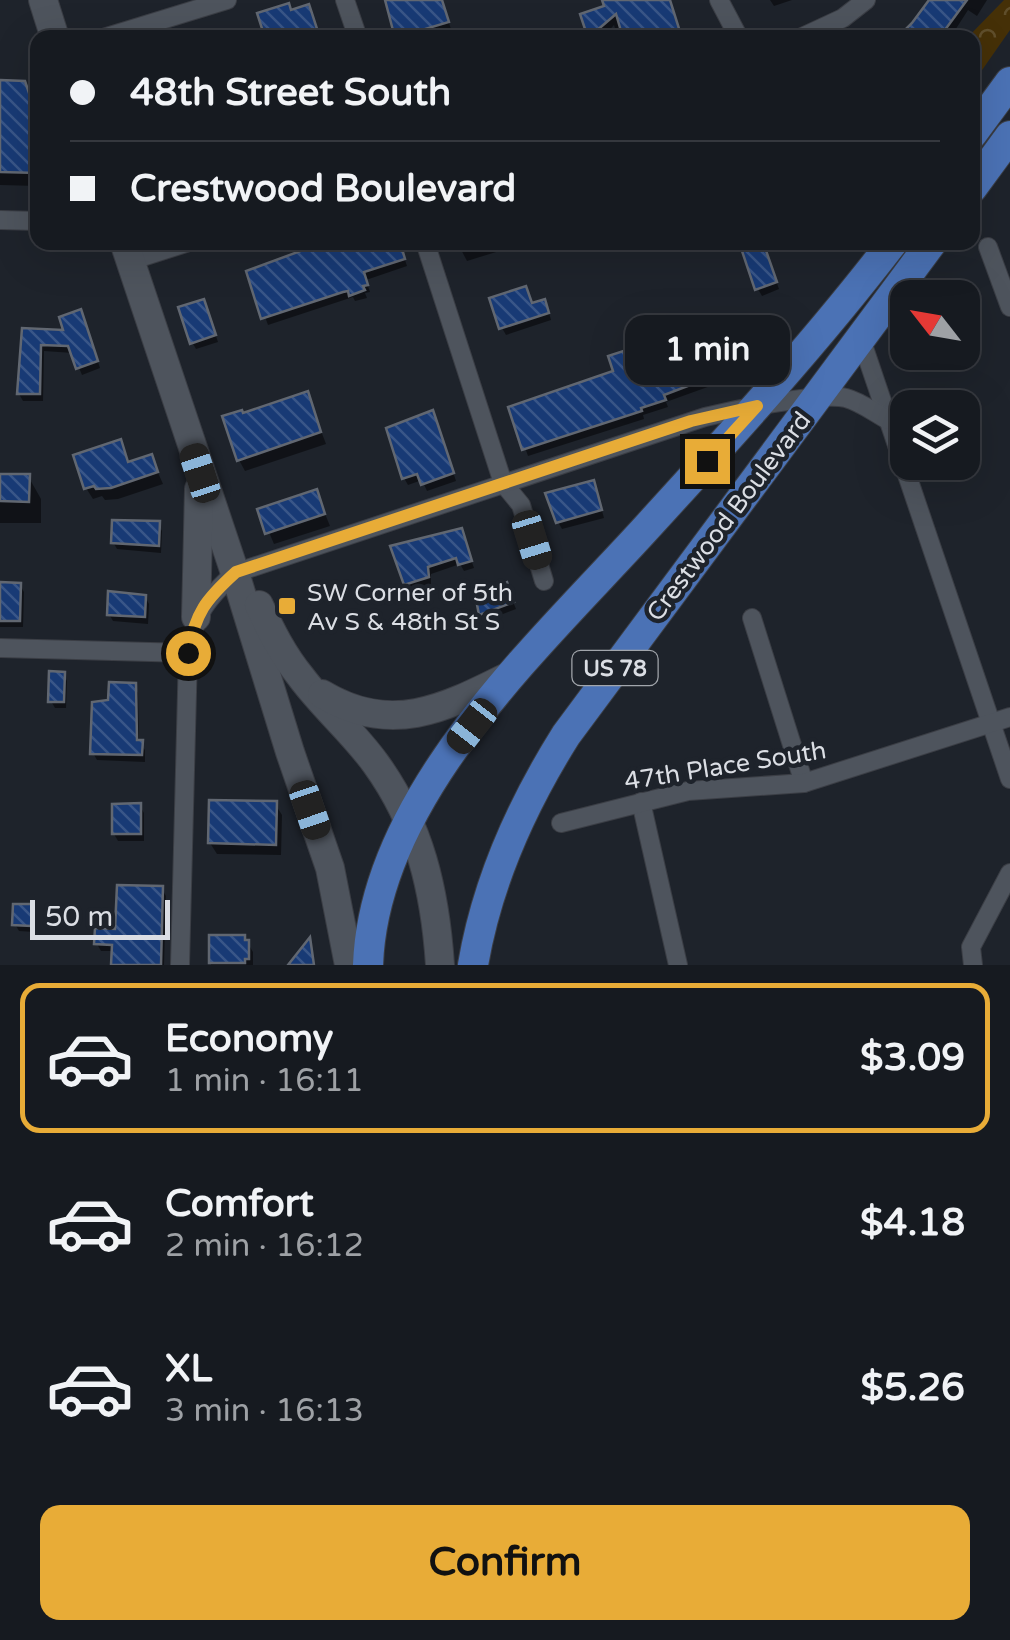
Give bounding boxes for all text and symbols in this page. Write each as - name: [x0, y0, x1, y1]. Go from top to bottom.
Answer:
- text: 48th Street South: [130, 70, 451, 116]
- text: Crestwood Boulevard: [130, 166, 516, 212]
- north arrow: [890, 280, 980, 370]
- map controls: [890, 280, 980, 480]
- callout: 1 min: [624, 316, 790, 386]
- text: 1 min: [665, 331, 750, 369]
- button: layers: [890, 390, 980, 480]
- street label: Crestwood Boulevard: [640, 406, 817, 627]
- route end: [685, 439, 730, 484]
- car: [176, 440, 224, 506]
- car: [509, 507, 555, 573]
- place label: SW Corner of 5th Av S & 48th St S: [307, 578, 513, 637]
- marker: SW Corner of 5th Av S & 48th St S: [276, 595, 298, 617]
- route start: [166, 631, 211, 676]
- road number: US 78: [572, 651, 658, 685]
- car: [442, 693, 502, 759]
- street label: 47th Place South: [622, 735, 828, 797]
- car: [286, 777, 334, 843]
- scale bar: [30, 895, 170, 940]
- text: 50 m: [45, 900, 113, 934]
- icon: car: [45, 1013, 135, 1103]
- text: Economy: [165, 1016, 333, 1062]
- text: $3.09: [860, 1035, 965, 1081]
- text: 1 min · 16:11: [165, 1062, 364, 1100]
- icon: car: [45, 1178, 135, 1268]
- text: Comfort: [165, 1181, 314, 1227]
- text: $4.18: [860, 1200, 965, 1246]
- text: 2 min · 16:12: [165, 1227, 364, 1265]
- icon: car: [45, 1343, 135, 1433]
- text: XL: [165, 1346, 212, 1392]
- text: $5.26: [860, 1365, 965, 1411]
- text: 3 min · 16:13: [165, 1392, 364, 1430]
- button: Confirm: [40, 1505, 970, 1620]

